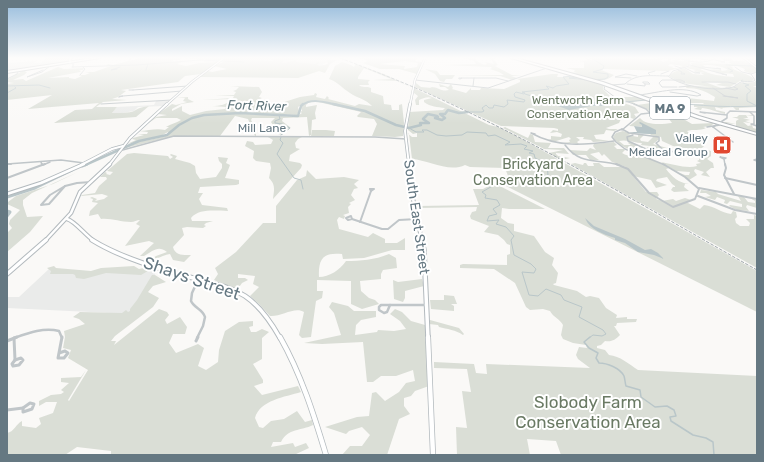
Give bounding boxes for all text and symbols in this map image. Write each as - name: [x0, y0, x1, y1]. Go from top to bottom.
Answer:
- park label: Wentworth Farm Conservation Area: [527, 93, 629, 121]
- water label: Fort River: [227, 97, 288, 114]
- road number: MA 9: [650, 97, 690, 119]
- street label: Mill Lane: [238, 121, 287, 135]
- place label: Valley Medical Group: [629, 131, 708, 159]
- hospital icon: Valley Medical Group: [711, 134, 733, 156]
- park label: Brickyard Conservation Area: [473, 156, 593, 189]
- street label: South East Street: [400, 159, 433, 276]
- street label: Shays Street: [141, 252, 243, 304]
- park label: Slobody Farm Conservation Area: [515, 392, 661, 432]

